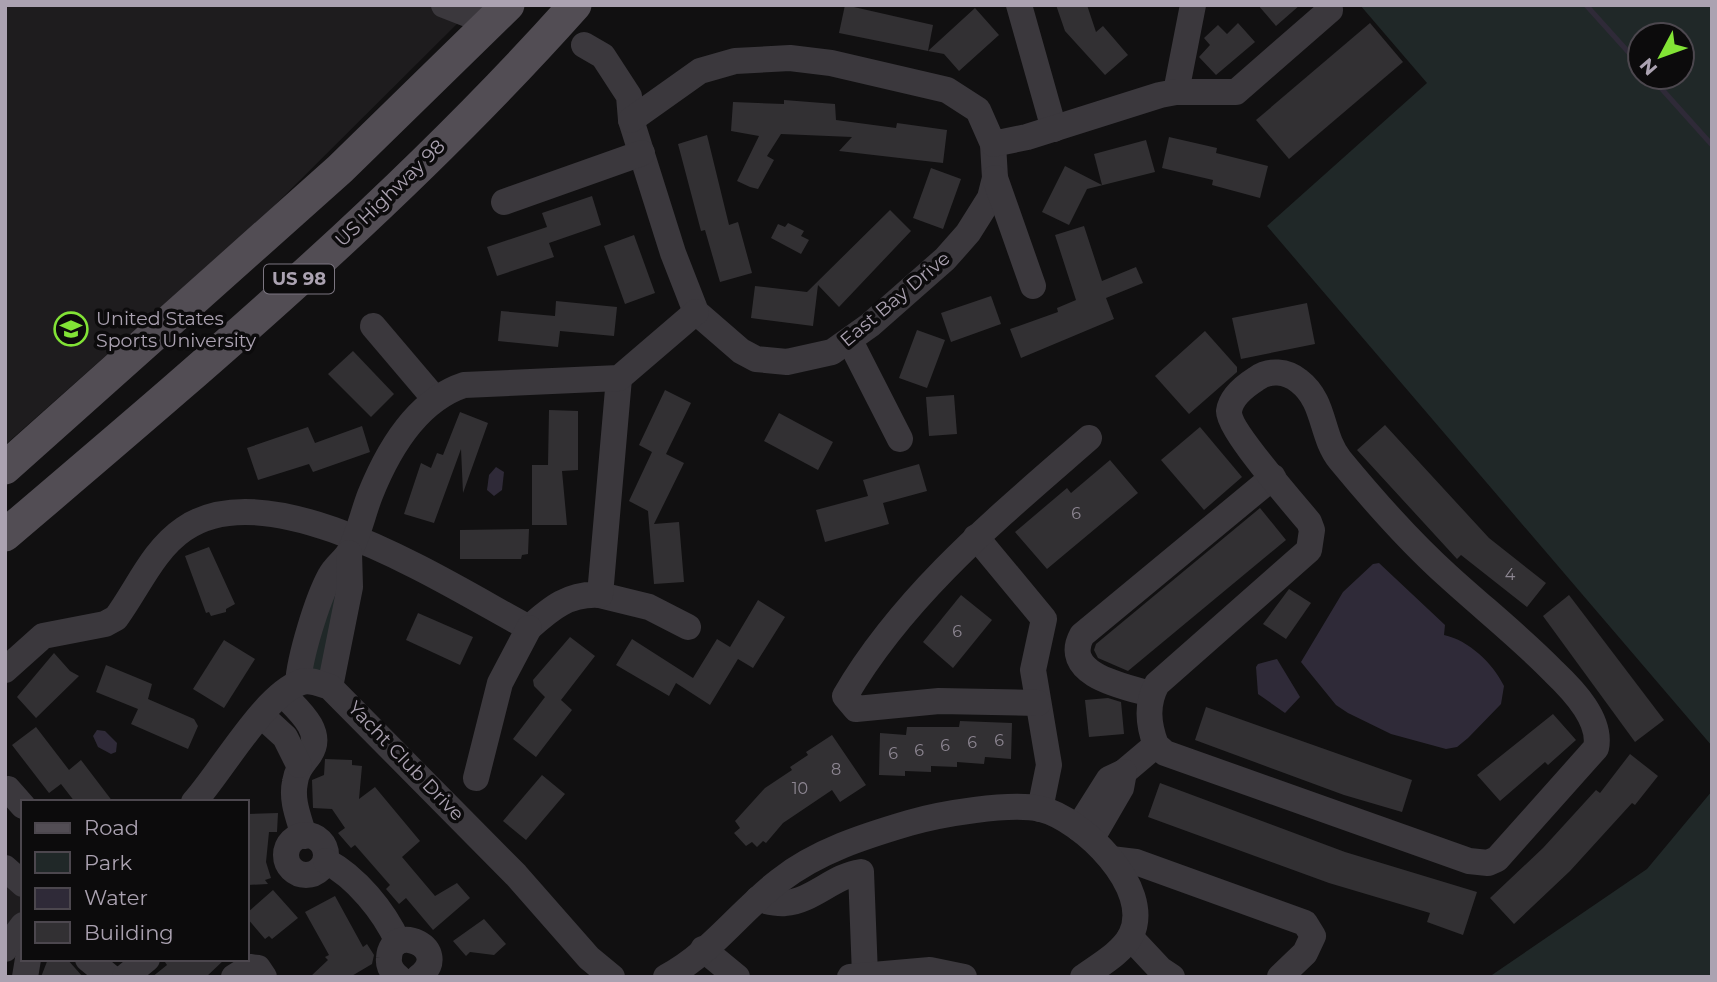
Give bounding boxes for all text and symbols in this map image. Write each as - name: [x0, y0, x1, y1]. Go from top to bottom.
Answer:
- north arrow: [1626, 21, 1696, 91]
- text: N: [1635, 53, 1662, 80]
- street label: US Highway 98: [330, 135, 450, 251]
- street label: East Bay Drive: [836, 246, 954, 352]
- road number: US 98: [264, 264, 334, 293]
- place label: United States Sports University: [96, 307, 257, 352]
- school or university icon: United States Sports University: [52, 310, 90, 348]
- house number: 6: [1071, 504, 1081, 523]
- house number: 4: [1505, 565, 1516, 584]
- house number: 6: [952, 622, 962, 641]
- street label: Yacht Club Drive: [343, 697, 469, 825]
- house number: 6: [994, 731, 1004, 750]
- house number: 6: [967, 733, 977, 752]
- house number: 6: [940, 736, 950, 755]
- house number: 6: [914, 741, 924, 760]
- house number: 6: [888, 744, 898, 763]
- house number: 8: [831, 760, 841, 779]
- house number: 10: [792, 779, 808, 798]
- legend: [21, 800, 248, 961]
- text: Road: [84, 815, 139, 840]
- text: Park: [84, 850, 132, 875]
- text: Water: [84, 885, 148, 910]
- text: Building: [84, 920, 174, 945]

